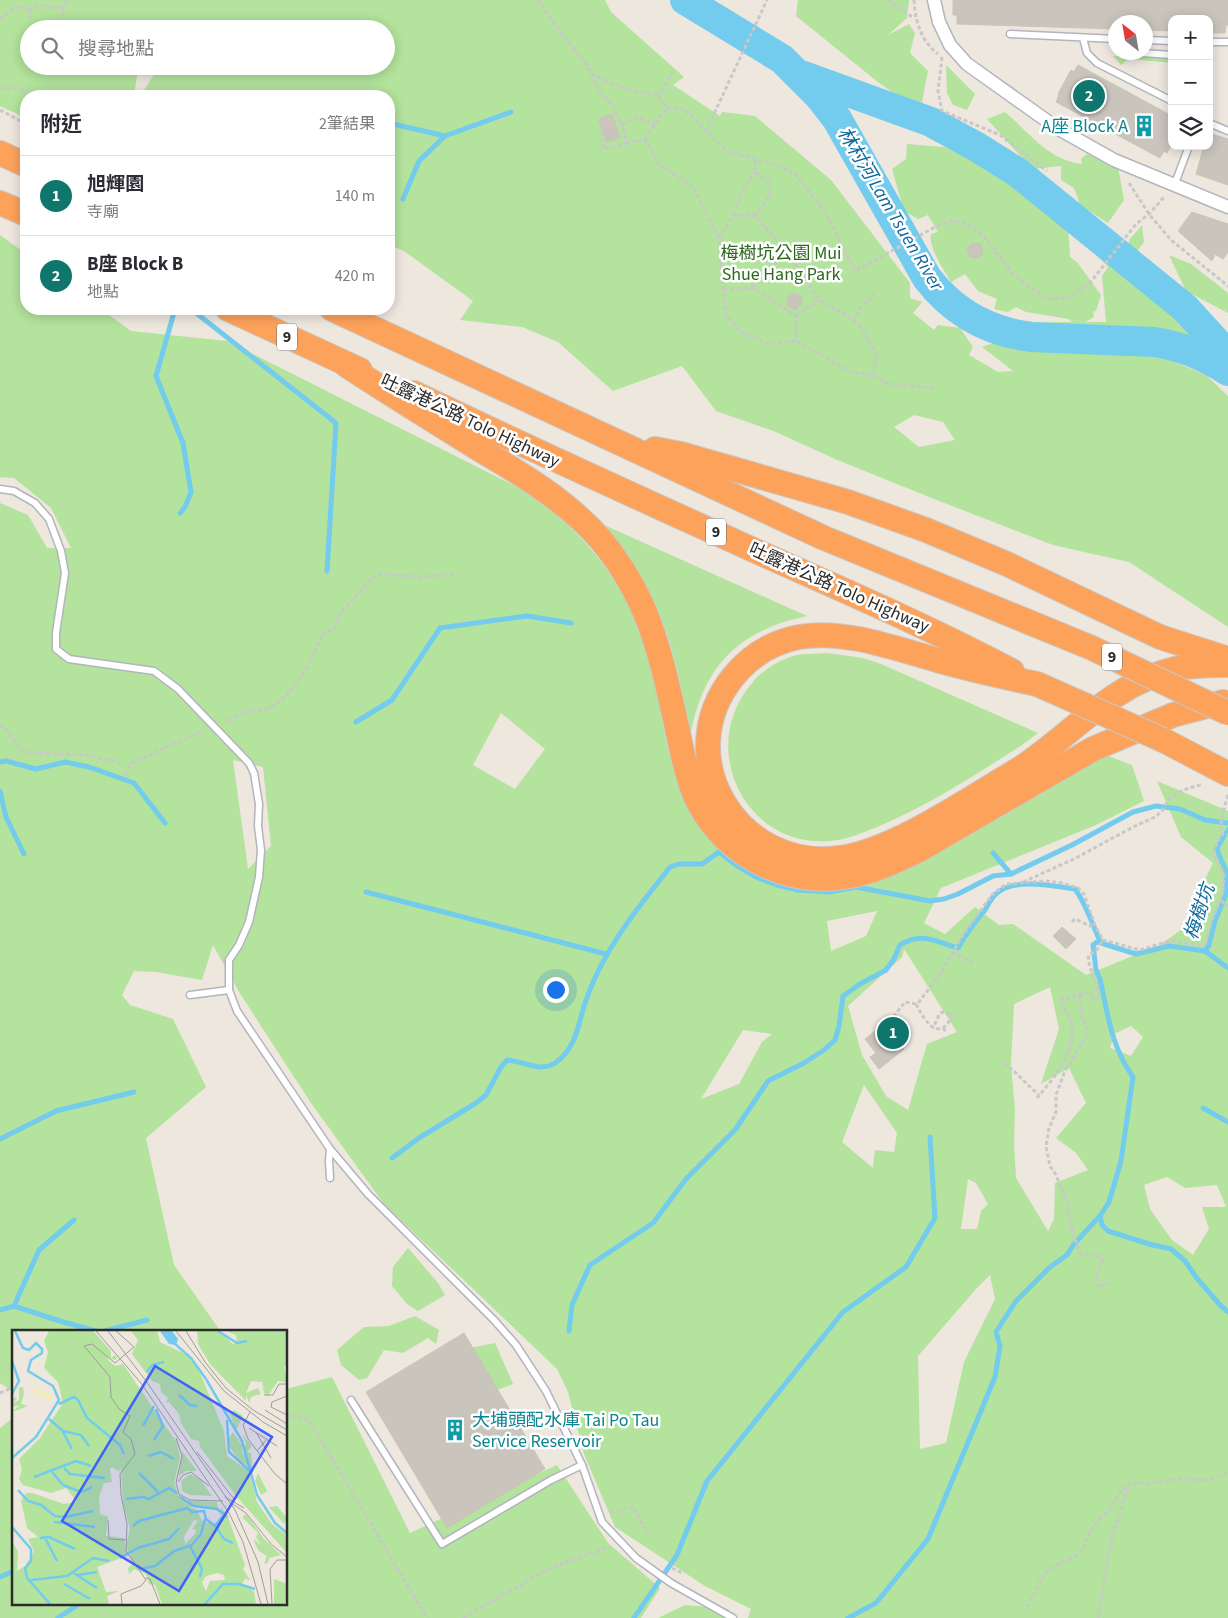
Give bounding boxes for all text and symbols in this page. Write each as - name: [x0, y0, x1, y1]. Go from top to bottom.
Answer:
- north arrow: [1108, 15, 1153, 60]
- map controls: [1168, 15, 1213, 150]
- button: +: [1168, 15, 1213, 60]
- search box: [20, 20, 395, 75]
- icon: search: [38, 34, 66, 62]
- text: 搜尋地點: [78, 36, 154, 63]
- button: −: [1168, 60, 1213, 105]
- pin: 2: [1073, 77, 1105, 115]
- button: layers: [1168, 105, 1213, 150]
- text: 附近: [40, 109, 82, 139]
- text: 2筆結果: [319, 113, 375, 135]
- building icon: A座 Block A: [1131, 113, 1157, 139]
- place label: A座 Block A: [1041, 114, 1128, 139]
- water label: 林村河 Lam Tsuen River: [830, 122, 950, 297]
- text: 旭輝園: [87, 171, 144, 198]
- text: 1: [52, 185, 60, 207]
- text: 140 m: [335, 185, 375, 207]
- text: 寺廟: [87, 201, 119, 223]
- park label: 梅樹坑公園 Mui Shue Hang Park: [721, 241, 841, 287]
- text: B座 Block B: [87, 251, 183, 278]
- text: 2: [52, 265, 60, 287]
- text: 420 m: [335, 265, 375, 287]
- text: 地點: [87, 281, 119, 303]
- road number: 9: [277, 324, 297, 351]
- street label: 吐露港公路 Tolo Highway: [376, 368, 564, 474]
- road number: 9: [706, 518, 726, 546]
- street label: 吐露港公路 Tolo Highway: [745, 537, 934, 639]
- road number: 9: [1102, 644, 1122, 670]
- water label: 梅樹坑: [1178, 878, 1223, 943]
- your location: [543, 977, 569, 1003]
- pin: 1: [877, 1014, 909, 1052]
- inset map: [12, 1330, 288, 1606]
- place label: 大埔頭配水庫 Tai Po Tau Service Reservoir: [472, 1408, 659, 1454]
- building icon: 大埔頭配水庫 Tai Po Tau Service Reservoir: [442, 1417, 468, 1443]

